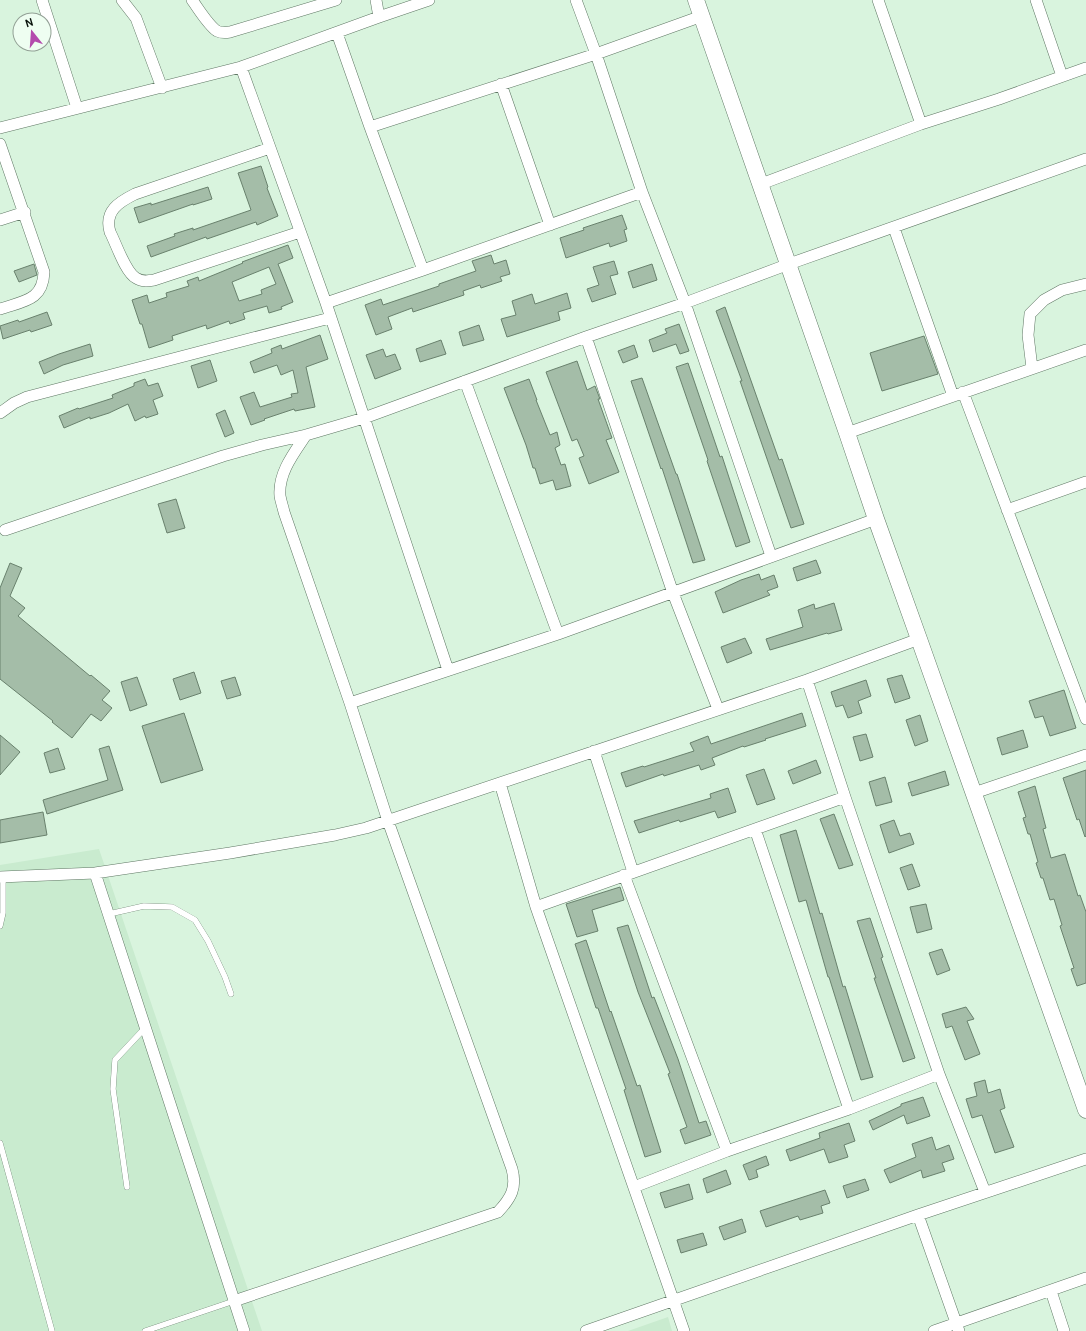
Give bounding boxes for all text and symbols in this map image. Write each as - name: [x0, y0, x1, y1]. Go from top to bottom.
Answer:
- north arrow: [12, 12, 52, 52]
- text: N: [24, 16, 35, 31]

